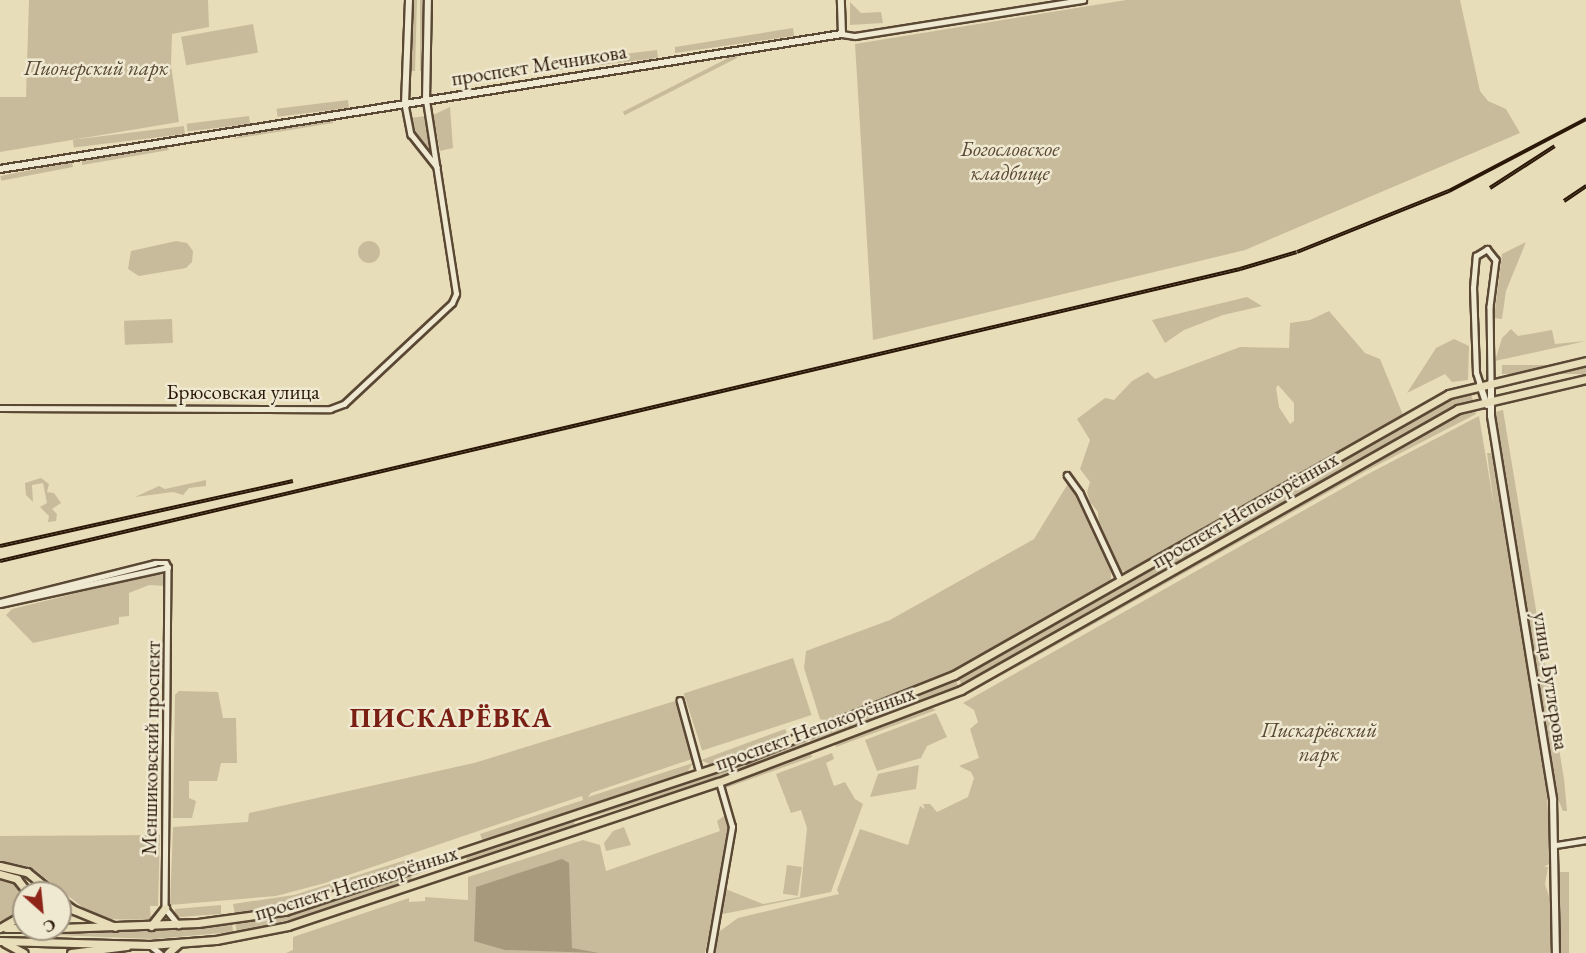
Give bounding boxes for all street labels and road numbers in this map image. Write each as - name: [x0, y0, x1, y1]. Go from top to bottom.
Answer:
- street label: проспект Мечникова: [450, 39, 628, 91]
- street label: Брюсовская улица: [166, 379, 320, 405]
- street label: проспект Непокорённых: [1147, 446, 1343, 574]
- street label: улица Бутлерова: [1528, 610, 1574, 752]
- street label: Меншиковский проспект: [137, 641, 165, 855]
- street label: проспект Непокорённых: [712, 680, 918, 776]
- street label: проспект Непокорённых: [252, 840, 460, 926]

